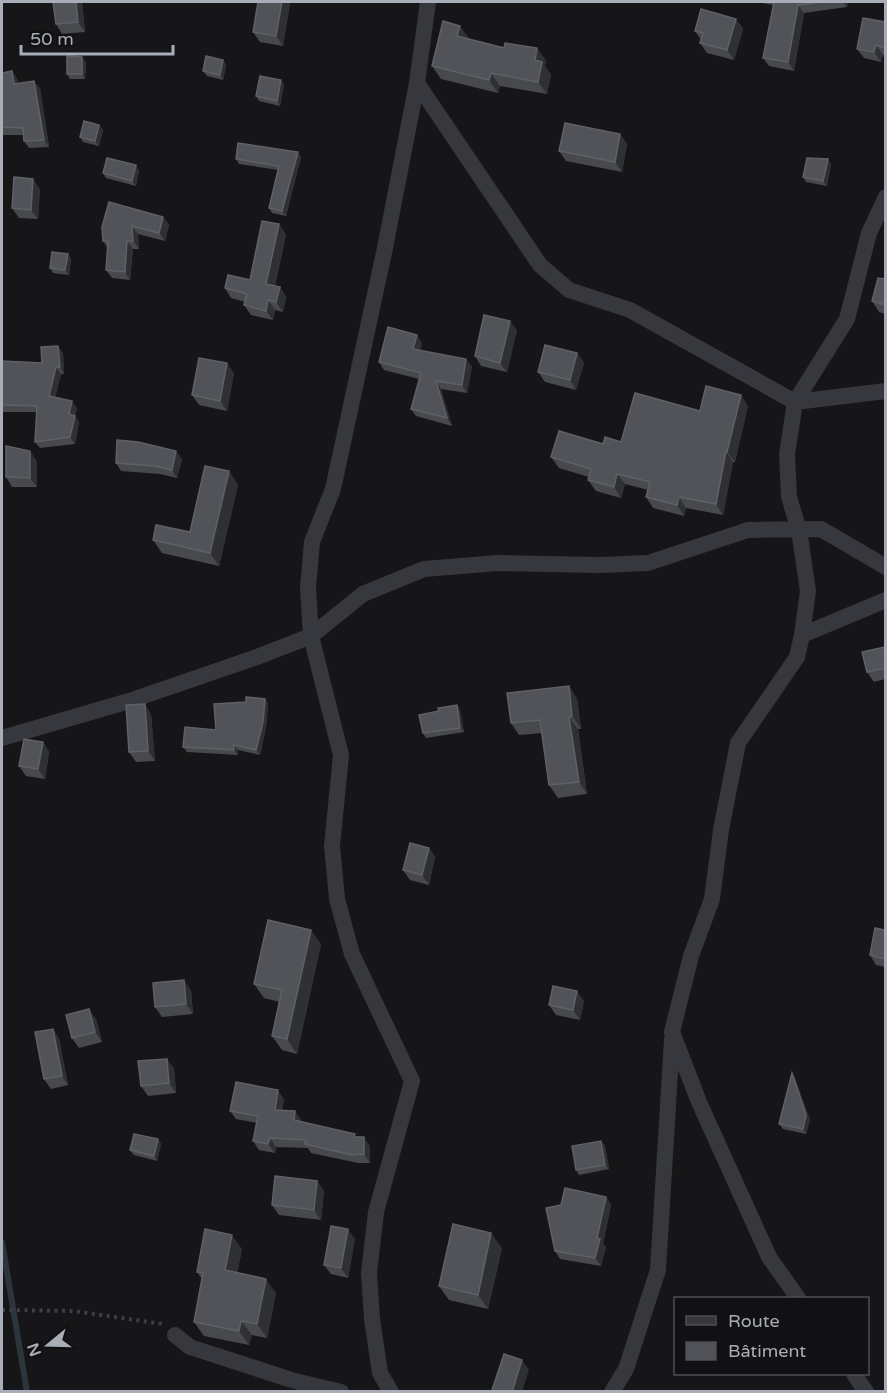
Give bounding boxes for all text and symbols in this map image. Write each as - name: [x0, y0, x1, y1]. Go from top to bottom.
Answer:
- scale bar: [21, 18, 172, 56]
- text: 50 m: [30, 28, 74, 50]
- legend: [674, 1297, 869, 1375]
- text: Route: [728, 1310, 780, 1332]
- north arrow: [18, 1315, 78, 1375]
- text: N: [23, 1340, 46, 1359]
- text: Bâtiment: [728, 1340, 806, 1362]

